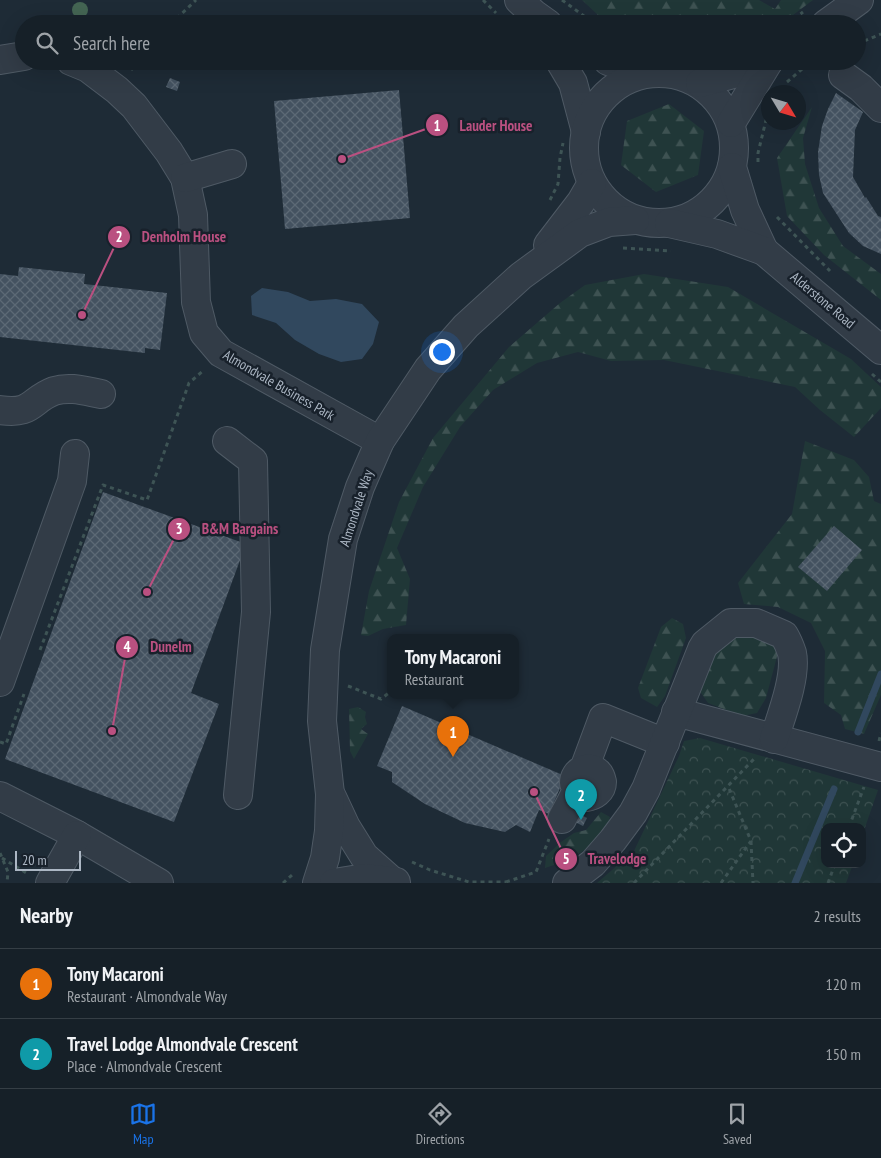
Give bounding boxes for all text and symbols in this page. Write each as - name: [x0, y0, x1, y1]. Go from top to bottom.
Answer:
- search box: [15, 15, 866, 70]
- icon: search: [33, 29, 61, 57]
- text: Search here: [73, 31, 150, 55]
- north arrow: [761, 85, 806, 130]
- callout: Lauder House: [425, 110, 542, 140]
- text: 1: [433, 116, 441, 135]
- text: Lauder House: [460, 116, 532, 135]
- callout: Denholm House: [107, 222, 236, 252]
- text: 2: [115, 227, 123, 246]
- text: Denholm House: [142, 227, 226, 246]
- street label: Alderstone Road: [787, 268, 859, 332]
- your location: [429, 339, 455, 365]
- street label: Almondvale Business Park: [220, 346, 339, 425]
- street label: Almondvale Way: [335, 467, 377, 549]
- callout: B&M Bargains: [167, 514, 288, 544]
- text: 3: [175, 519, 183, 538]
- text: B&M Bargains: [202, 519, 278, 538]
- callout: Dunelm: [115, 632, 201, 662]
- popup: [387, 634, 519, 699]
- text: 4: [123, 637, 131, 656]
- text: Dunelm: [150, 637, 192, 656]
- text: Tony Macaroni: [405, 645, 501, 669]
- text: Restaurant: [405, 669, 464, 689]
- pin: 1: [437, 716, 469, 757]
- pin: 2: [565, 779, 597, 820]
- map controls: [821, 823, 866, 868]
- button: locate: [821, 823, 866, 868]
- callout: Travelodge: [553, 844, 657, 874]
- scale bar: [15, 848, 81, 871]
- text: 5: [562, 849, 570, 868]
- text: Travelodge: [588, 849, 646, 868]
- text: 20 m: [22, 851, 47, 869]
- text: Nearby: [20, 902, 73, 929]
- text: 2 results: [814, 906, 861, 926]
- text: Tony Macaroni: [67, 962, 164, 986]
- text: 1: [32, 974, 40, 994]
- text: 120 m: [826, 974, 861, 994]
- text: Restaurant · Almondvale Way: [67, 986, 227, 1006]
- text: Travel Lodge Almondvale Crescent: [67, 1032, 298, 1056]
- text: 2: [32, 1044, 40, 1064]
- text: 150 m: [826, 1044, 861, 1064]
- text: Place · Almondvale Crescent: [67, 1056, 222, 1076]
- tab: Map: [129, 1100, 157, 1148]
- tab: Directions: [416, 1100, 464, 1148]
- tab: Saved: [723, 1100, 752, 1148]

